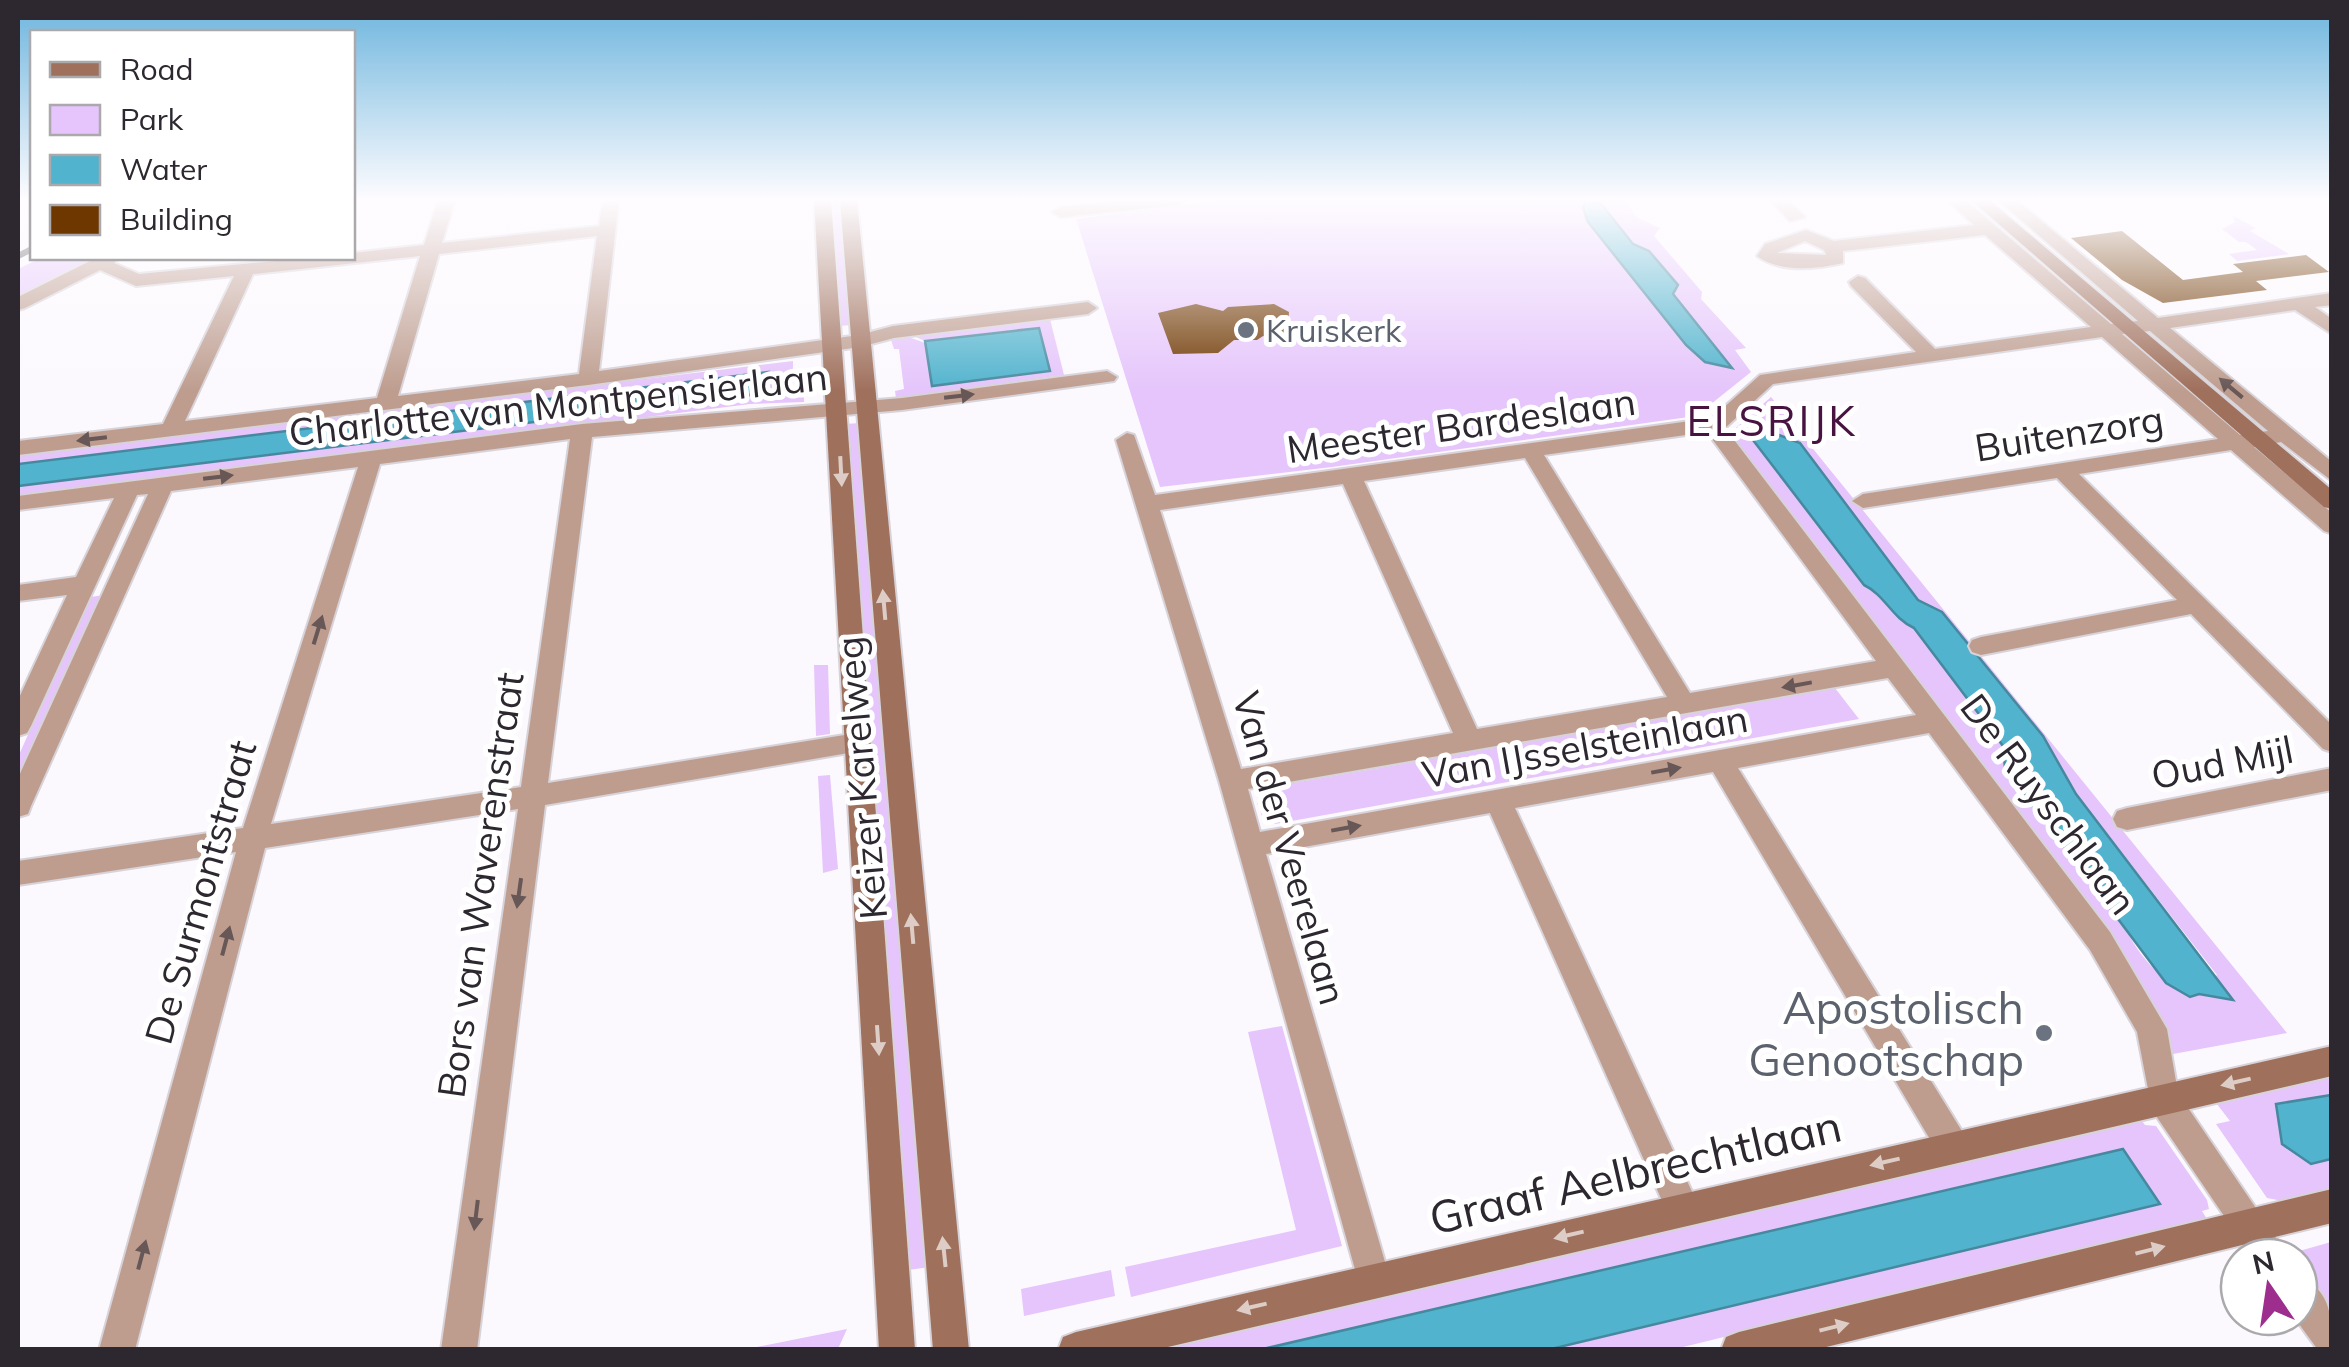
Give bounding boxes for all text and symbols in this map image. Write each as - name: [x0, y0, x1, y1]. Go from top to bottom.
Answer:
- legend: [30, 30, 355, 260]
- text: Road: [120, 50, 194, 88]
- text: Park: [120, 100, 184, 138]
- text: Water: [120, 150, 207, 188]
- text: Building: [120, 200, 233, 238]
- place label: Kruiskerk: [1266, 310, 1402, 350]
- marker: Kruiskerk: [1235, 319, 1257, 341]
- street label: Charlotte van Montpensierlaan: [286, 352, 830, 456]
- street label: Meester Bardeslaan: [1284, 377, 1638, 473]
- one-way arrow: [2218, 378, 2243, 399]
- one-way arrow: [943, 388, 975, 404]
- district label: ELSRIJK: [1687, 394, 1857, 447]
- street label: Buitenzorg: [1971, 394, 2167, 472]
- one-way arrow: [75, 431, 107, 447]
- one-way arrow: [833, 456, 849, 488]
- one-way arrow: [203, 469, 235, 485]
- one-way arrow: [875, 589, 891, 621]
- one-way arrow: [311, 614, 326, 644]
- street label: Keizer Karelweg: [825, 635, 897, 921]
- street label: Bors van Waverenstraat: [426, 669, 534, 1101]
- one-way arrow: [1781, 678, 1812, 693]
- street label: De Ruyschlaan: [1950, 684, 2148, 924]
- street label: Van der Veerelaan: [1222, 686, 1358, 1010]
- street label: Van IJsselsteinlaan: [1418, 694, 1752, 798]
- street label: Oud Mijl: [2147, 725, 2297, 799]
- street label: De Surmontstraat: [134, 735, 266, 1049]
- one-way arrow: [1651, 762, 1682, 777]
- one-way arrow: [1331, 820, 1362, 835]
- one-way arrow: [511, 878, 527, 909]
- one-way arrow: [904, 912, 920, 944]
- one-way arrow: [218, 925, 234, 956]
- place label: Apostolisch Genootschap: [1748, 979, 2024, 1087]
- marker: Apostolisch Genootschap: [2033, 1022, 2055, 1044]
- one-way arrow: [871, 1025, 887, 1057]
- one-way arrow: [2221, 1075, 2252, 1090]
- street label: Graaf Aelbrechtlaan: [1424, 1096, 1846, 1246]
- one-way arrow: [1870, 1155, 1901, 1171]
- one-way arrow: [468, 1200, 484, 1231]
- one-way arrow: [1553, 1228, 1584, 1243]
- one-way arrow: [936, 1236, 952, 1268]
- north arrow: [2219, 1237, 2319, 1337]
- one-way arrow: [134, 1239, 150, 1270]
- one-way arrow: [2135, 1242, 2166, 1257]
- text: N: [2249, 1243, 2277, 1282]
- one-way arrow: [1236, 1300, 1267, 1315]
- one-way arrow: [1819, 1318, 1850, 1334]

